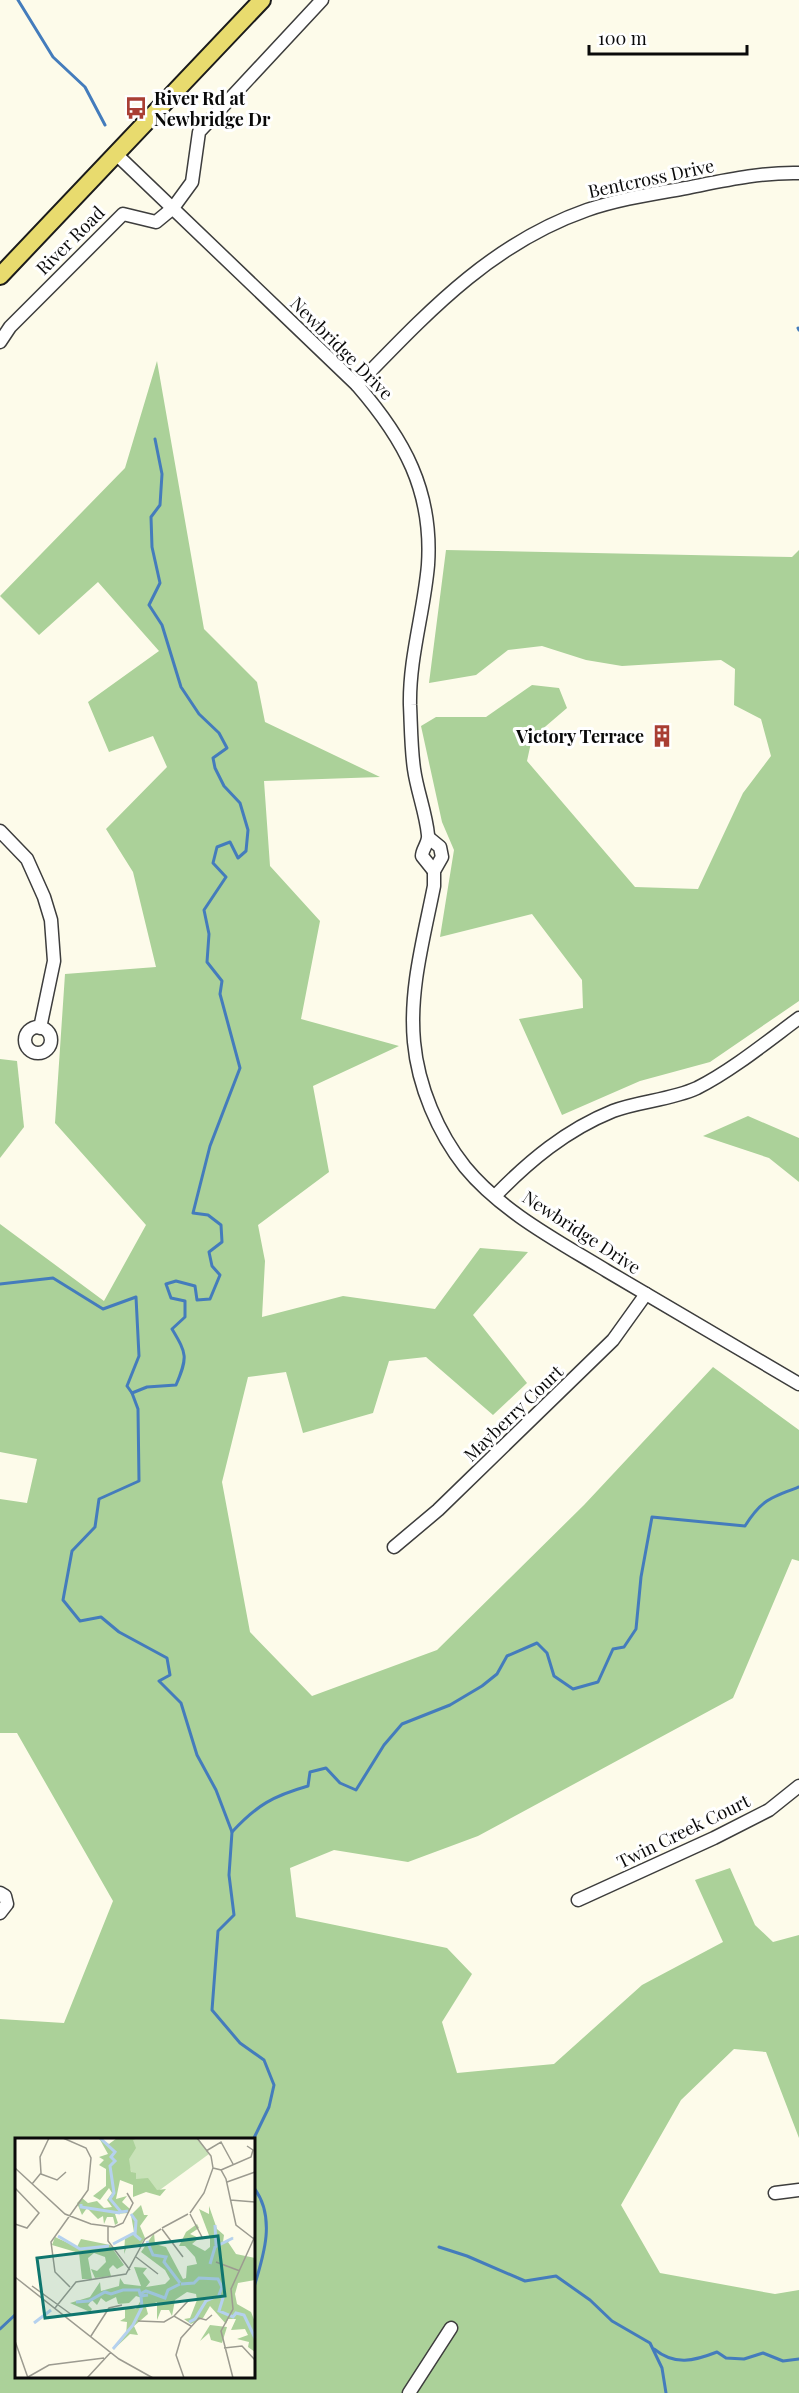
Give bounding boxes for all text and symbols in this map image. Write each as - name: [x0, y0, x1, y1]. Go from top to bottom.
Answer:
- scale bar: [589, 18, 746, 56]
- text: 100 m: [598, 26, 647, 50]
- place label: River Rd at Newbridge Dr: [154, 86, 271, 131]
- bus stop icon: River Rd at Newbridge Dr: [123, 95, 149, 121]
- street label: Bentcross Drive: [586, 153, 716, 203]
- street label: River Road: [30, 200, 110, 280]
- street label: Newbridge Drive: [285, 291, 399, 405]
- building icon: Victory Terrace: [649, 723, 675, 749]
- place label: Victory Terrace: [515, 724, 644, 748]
- street label: Newbridge Drive: [518, 1185, 646, 1279]
- street label: Mayberry Court: [458, 1359, 568, 1466]
- street label: Twin Creek Court: [613, 1788, 754, 1874]
- inset map: [15, 2138, 255, 2378]

